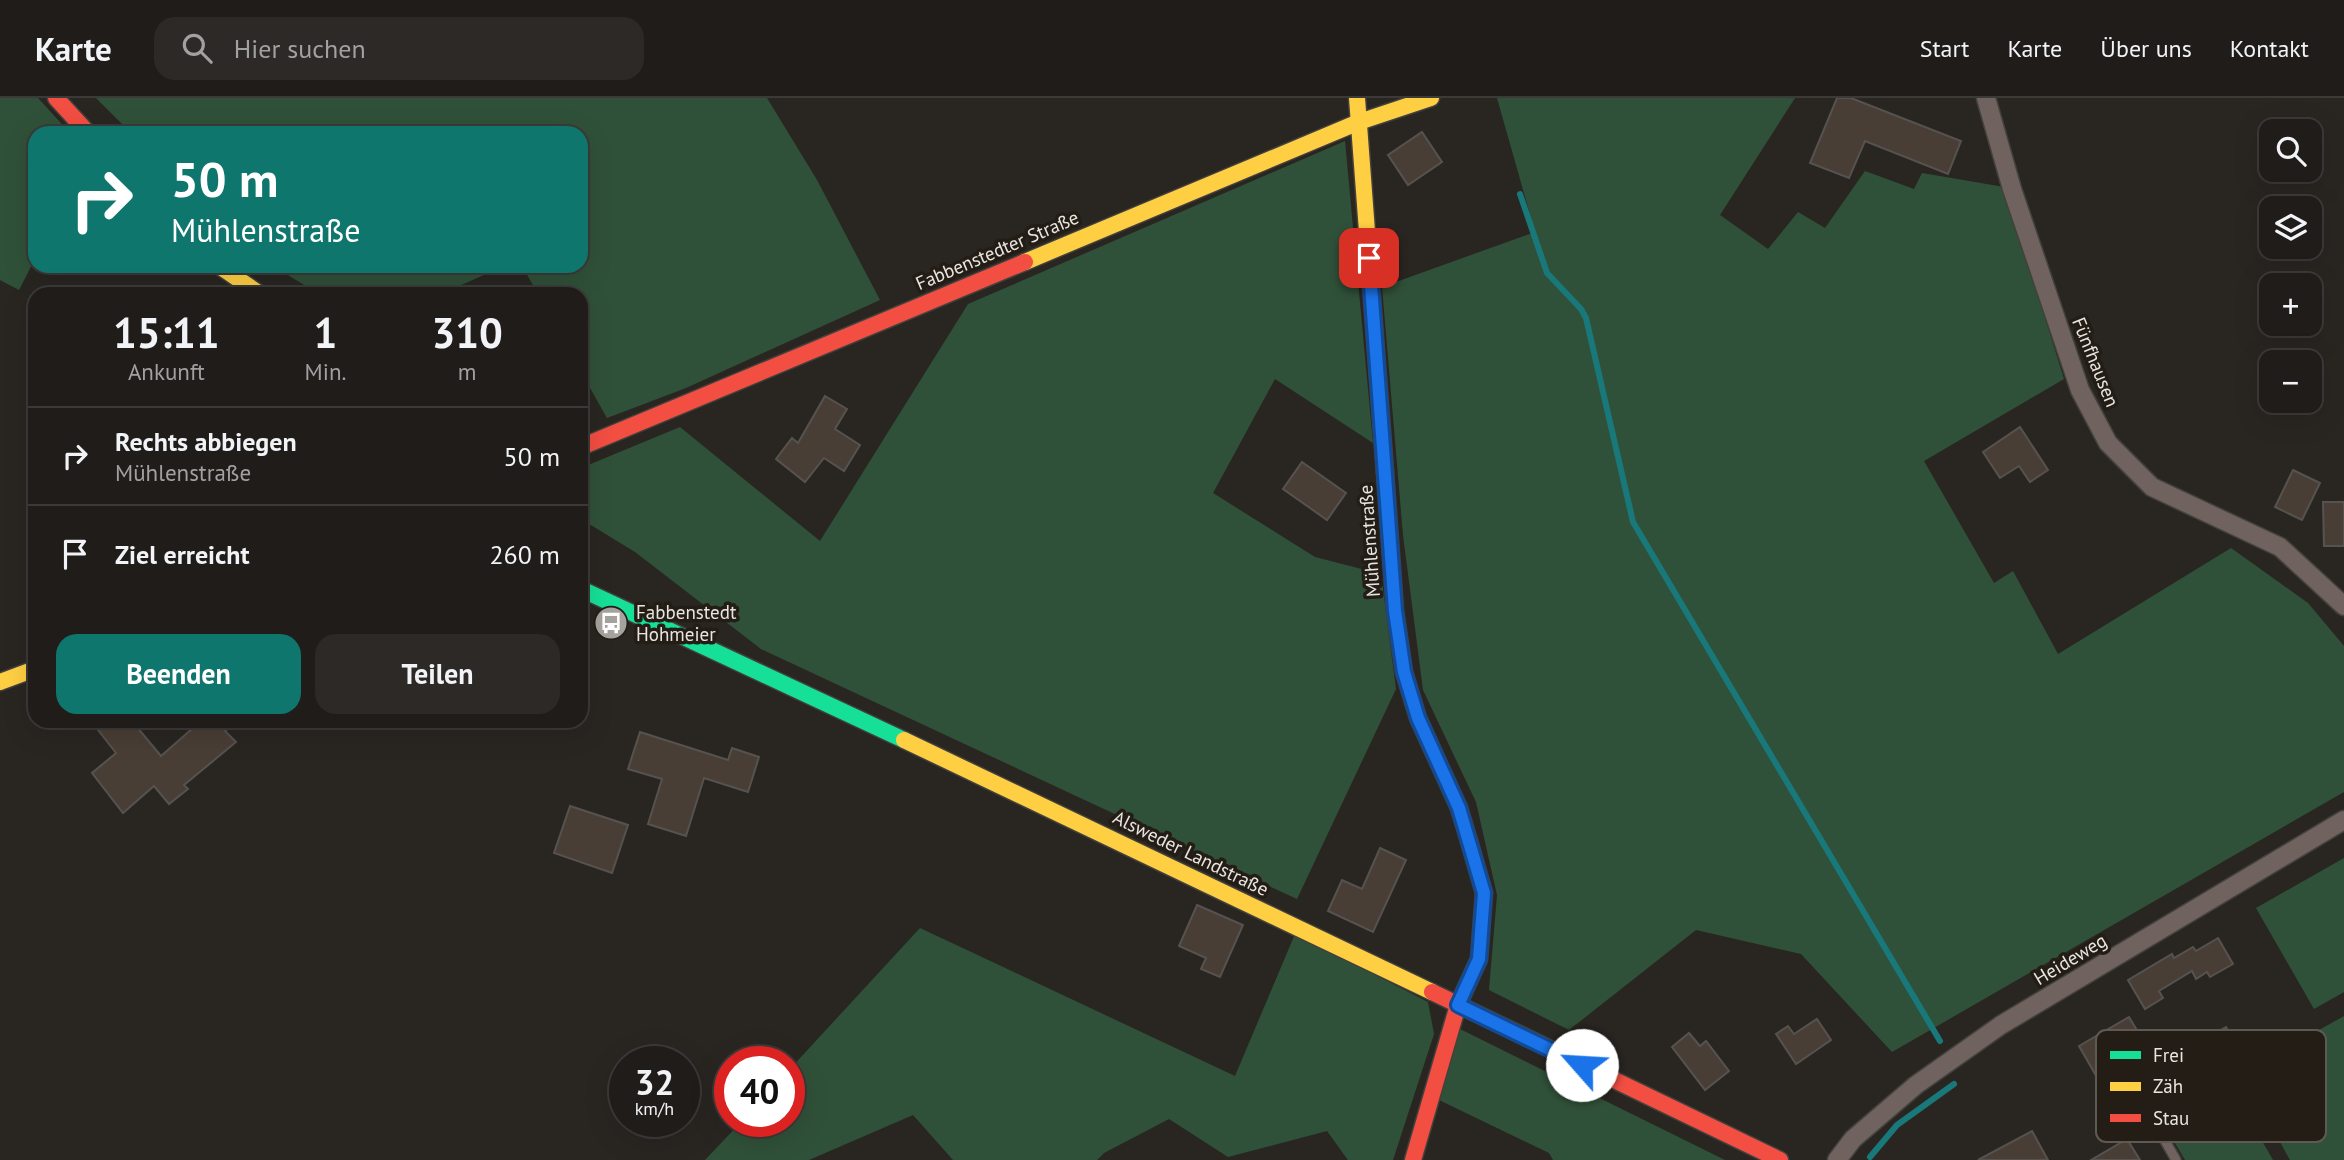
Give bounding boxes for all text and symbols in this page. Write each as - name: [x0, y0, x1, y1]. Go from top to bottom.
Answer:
- search box: [154, 17, 644, 80]
- text: Karte: [35, 27, 112, 70]
- icon: search: [178, 29, 216, 67]
- text: Hier suchen: [234, 32, 366, 65]
- text: Start: [1920, 33, 1969, 64]
- text: Karte: [2007, 33, 2062, 64]
- text: Über uns: [2100, 33, 2192, 64]
- text: Kontakt: [2230, 33, 2309, 64]
- map controls: [2259, 119, 2322, 413]
- button: search: [2259, 119, 2322, 182]
- text: 50 m: [171, 147, 278, 211]
- icon: right: [56, 154, 147, 245]
- button: layers: [2259, 196, 2322, 259]
- street label: Fabbenstedter Straße: [912, 205, 1082, 295]
- text: Mühlenstraße: [171, 209, 360, 251]
- pin: [1339, 228, 1399, 288]
- icon: arrive: [1350, 239, 1388, 277]
- button: +: [2259, 273, 2322, 336]
- text: 15:11: [113, 305, 220, 360]
- text: 1: [314, 305, 337, 360]
- text: 310: [431, 305, 503, 360]
- street label: Fünfhausen: [2067, 314, 2125, 410]
- button: −: [2259, 350, 2322, 413]
- text: Ankunft: [128, 357, 205, 386]
- text: Min.: [305, 357, 346, 386]
- text: m: [458, 357, 477, 386]
- text: Rechts abbiegen: [115, 425, 297, 458]
- icon: right: [56, 437, 94, 475]
- text: 50 m: [504, 440, 560, 473]
- text: Mühlenstraße: [115, 458, 251, 487]
- street label: Mühlenstraße: [1353, 484, 1385, 598]
- icon: arrive: [56, 535, 94, 573]
- text: Ziel erreicht: [115, 538, 250, 571]
- text: 260 m: [489, 538, 560, 571]
- place label: Fabbenstedt Hohmeier: [636, 600, 737, 646]
- bus stop icon: Fabbenstedt Hohmeier: [592, 604, 630, 642]
- button: Beenden: [56, 634, 301, 714]
- button: Teilen: [315, 634, 560, 714]
- street label: Alsweder Landstraße: [1109, 805, 1273, 901]
- street label: Heideweg: [2029, 928, 2111, 990]
- position arrow: [1545, 1028, 1619, 1102]
- legend: [2096, 1030, 2326, 1142]
- text: Frei: [2153, 1043, 2184, 1067]
- speed limit sign: 40: [714, 1046, 805, 1137]
- text: 32: [635, 1059, 674, 1105]
- text: Zäh: [2153, 1074, 2183, 1098]
- text: km/h: [635, 1097, 674, 1120]
- text: Stau: [2153, 1106, 2189, 1130]

